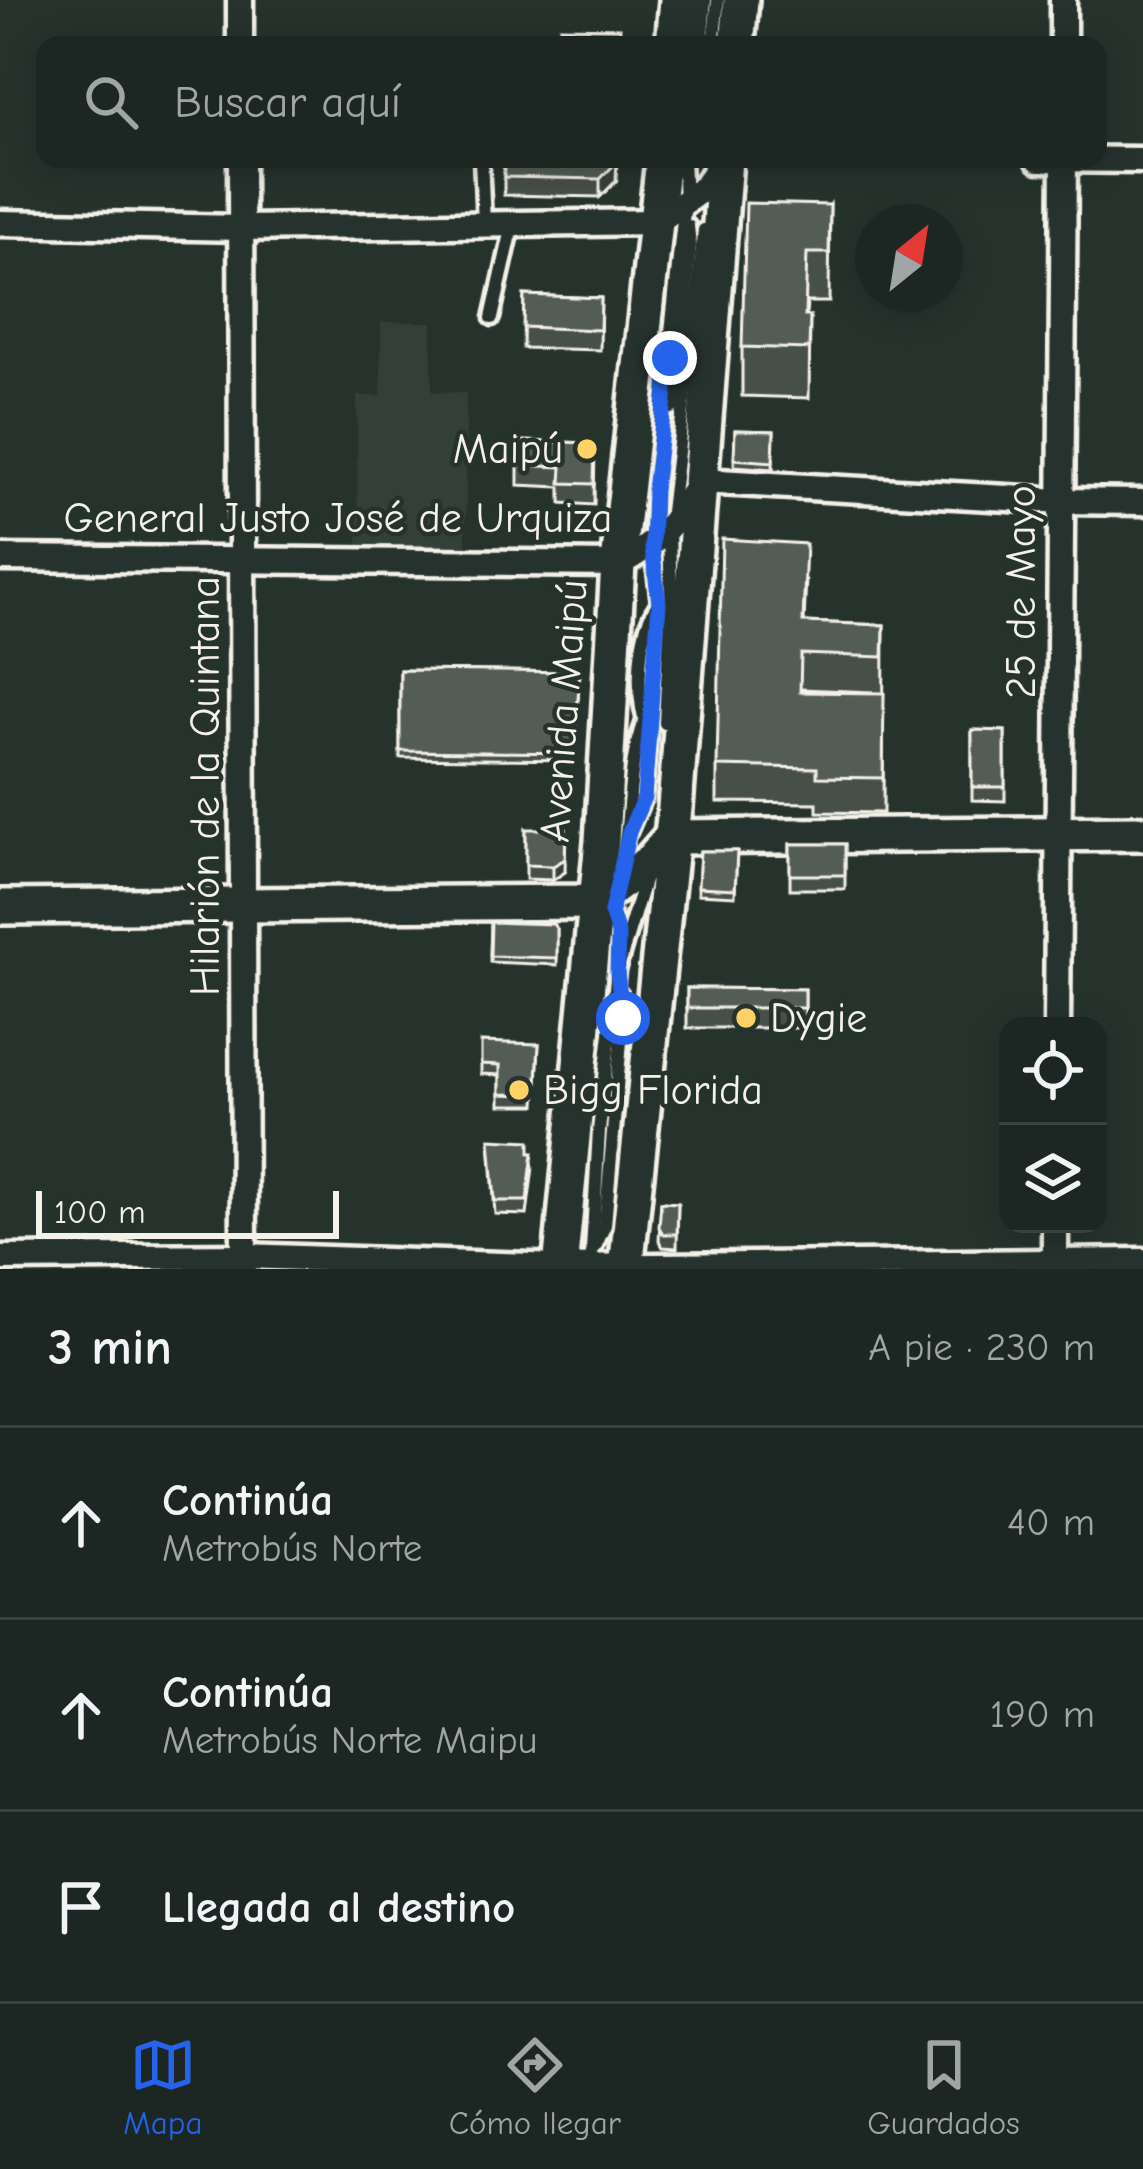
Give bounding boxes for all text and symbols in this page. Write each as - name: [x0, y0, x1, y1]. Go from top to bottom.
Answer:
- search box: [36, 36, 1107, 168]
- icon: search: [78, 69, 144, 135]
- text: Buscar aquí: [174, 76, 401, 128]
- north arrow: [855, 204, 963, 312]
- route end: [643, 331, 697, 385]
- place label: Maipú: [453, 425, 563, 474]
- marker: Maipú: [574, 436, 600, 462]
- street label: 25 de Mayo: [997, 485, 1046, 699]
- street label: General Justo José de Urquiza: [64, 494, 612, 543]
- street label: Hilarión de la Quintana: [181, 576, 230, 996]
- street label: Avenida Maipú: [530, 578, 598, 844]
- route start: [596, 991, 650, 1045]
- place label: Dygie: [770, 994, 867, 1043]
- marker: Dygie: [733, 1005, 759, 1031]
- map controls: [999, 1017, 1107, 1233]
- button: locate: [999, 1017, 1107, 1125]
- place label: Bigg Florida: [543, 1066, 763, 1115]
- marker: Bigg Florida: [506, 1077, 532, 1103]
- button: layers: [999, 1125, 1107, 1233]
- scale bar: [36, 1185, 339, 1238]
- text: 100 m: [54, 1193, 146, 1231]
- text: 3 min: [48, 1318, 172, 1377]
- text: A pie · 230 m: [868, 1325, 1095, 1370]
- text: Continúa: [162, 1474, 333, 1526]
- icon: ahead: [48, 1490, 114, 1556]
- text: 40 m: [1007, 1500, 1095, 1545]
- text: Metrobús Norte: [162, 1526, 422, 1571]
- text: Continúa: [162, 1666, 333, 1718]
- icon: ahead: [48, 1682, 114, 1748]
- text: 190 m: [990, 1692, 1095, 1737]
- text: Metrobús Norte Maipu: [162, 1718, 538, 1763]
- icon: arrive: [48, 1874, 114, 1940]
- text: Llegada al destino: [162, 1881, 515, 1933]
- tab: Mapa: [123, 2032, 202, 2142]
- tab: Cómo llegar: [449, 2032, 621, 2142]
- tab: Guardados: [867, 2032, 1020, 2142]

